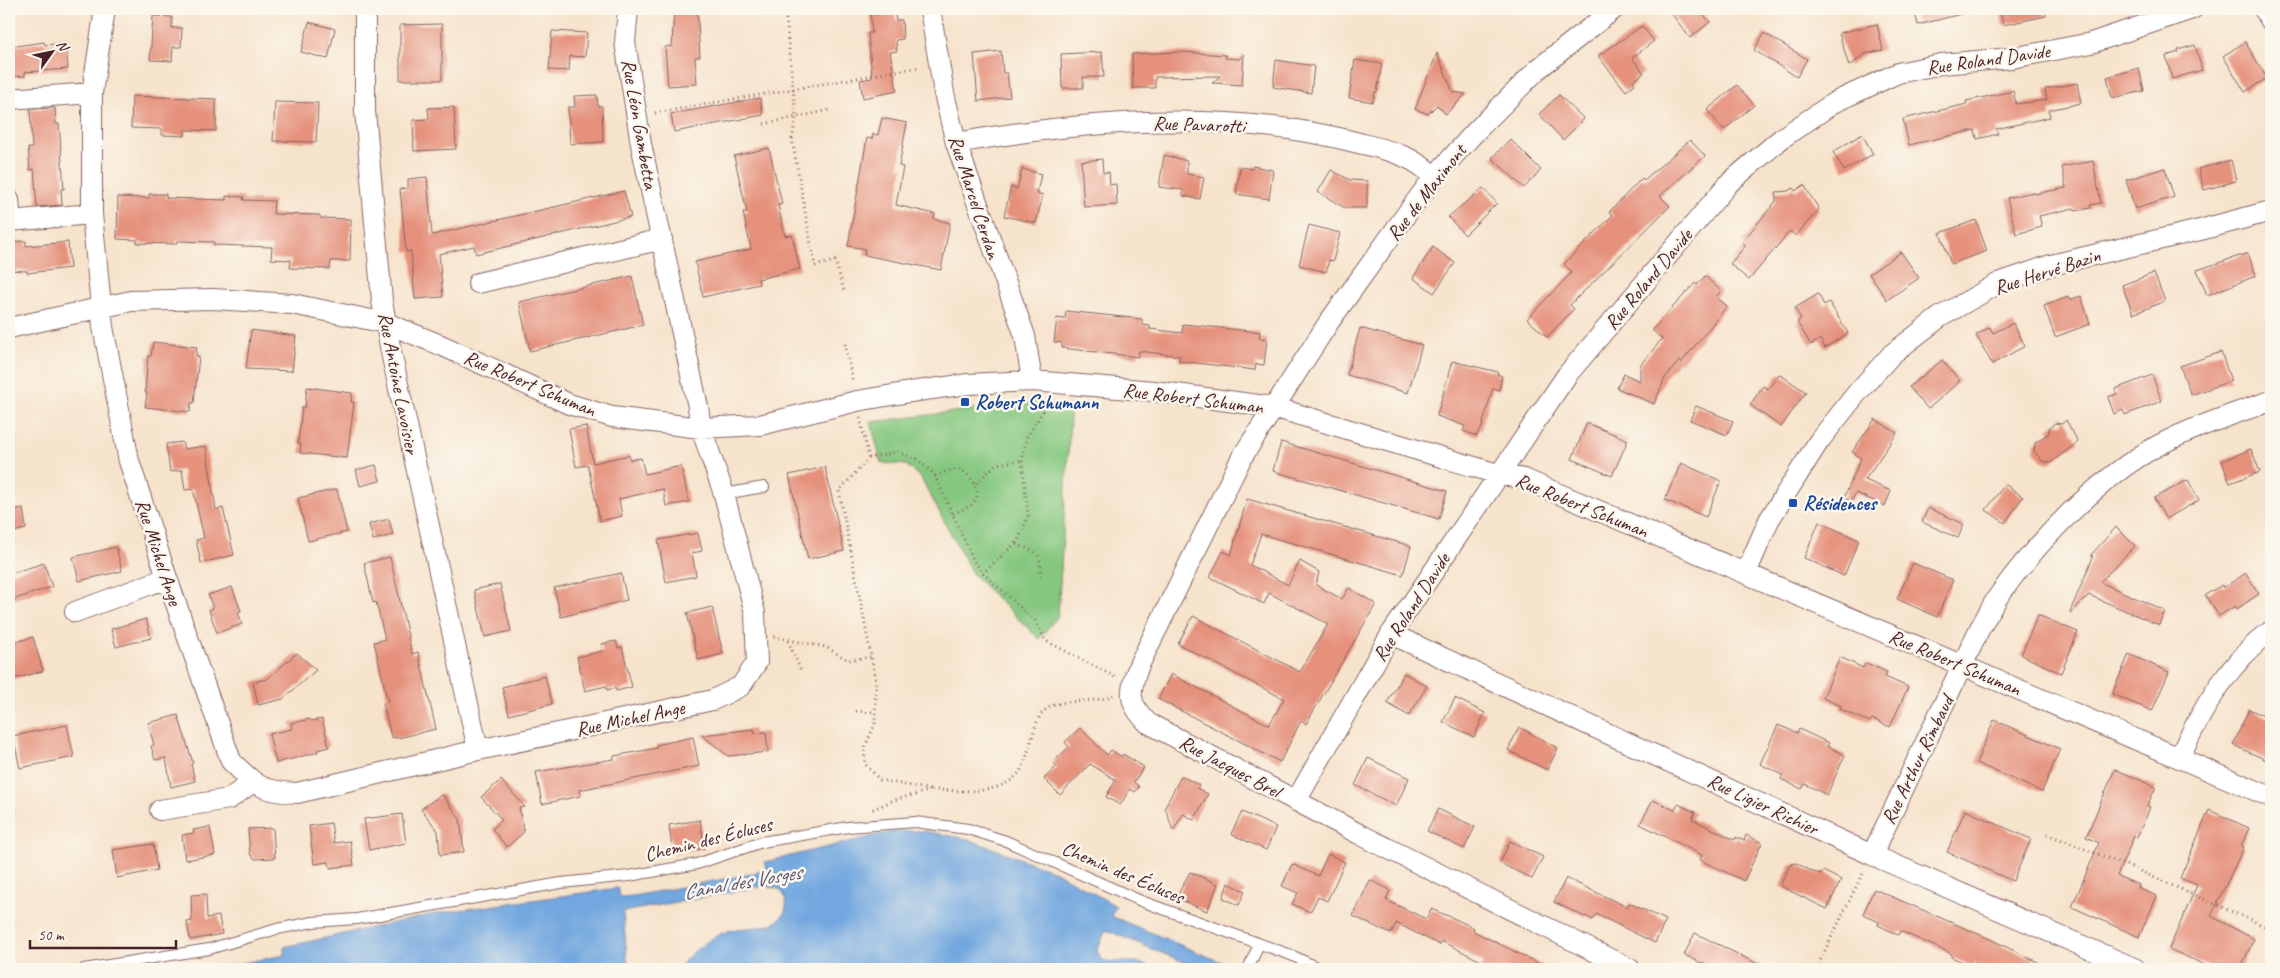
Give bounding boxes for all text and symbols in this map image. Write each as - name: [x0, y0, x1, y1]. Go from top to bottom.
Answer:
- north arrow: [28, 28, 78, 78]
- text: N: [53, 37, 73, 55]
- street label: Rue Roland Davide: [1925, 38, 2053, 81]
- street label: Rue Léon Gambetta: [616, 57, 663, 192]
- street label: Rue Pavarotti: [1153, 110, 1248, 139]
- street label: Rue Marcel Cerdan: [943, 132, 1007, 263]
- street label: Rue de Maximont: [1381, 137, 1473, 246]
- street label: Rue Roland Davide: [1599, 223, 1699, 335]
- street label: Rue Hervé Bazin: [1991, 242, 2104, 300]
- street label: Rue Antoine Lavoisier: [373, 310, 425, 458]
- street label: Rue Robert Schuman: [460, 344, 600, 423]
- street label: Rue Robert Schuman: [1121, 378, 1265, 420]
- place label: Robert Schumann: [975, 390, 1099, 415]
- marker: Robert Schumann: [959, 396, 971, 408]
- street label: Rue Robert Schuman: [1512, 467, 1653, 544]
- place label: Résidences: [1803, 491, 1878, 516]
- street label: Rue Michel Ange: [130, 496, 188, 610]
- marker: Résidences: [1787, 497, 1799, 509]
- street label: Rue Roland Davide: [1367, 547, 1456, 666]
- street label: Rue Robert Schuman: [1885, 623, 2025, 702]
- street label: Rue Arthur Rimbaud: [1876, 689, 1961, 829]
- street label: Rue Michel Ange: [574, 694, 688, 742]
- street label: Rue Jacques Brel: [1175, 729, 1288, 805]
- street label: Rue Ligier Richier: [1703, 768, 1824, 842]
- street label: Chemin des Écluses: [642, 811, 776, 867]
- street label: Chemin des Écluses: [1058, 836, 1190, 910]
- water label: Canal des Vosges: [681, 858, 806, 905]
- scale bar: [30, 918, 176, 950]
- text: 50 m: [38, 926, 65, 945]

